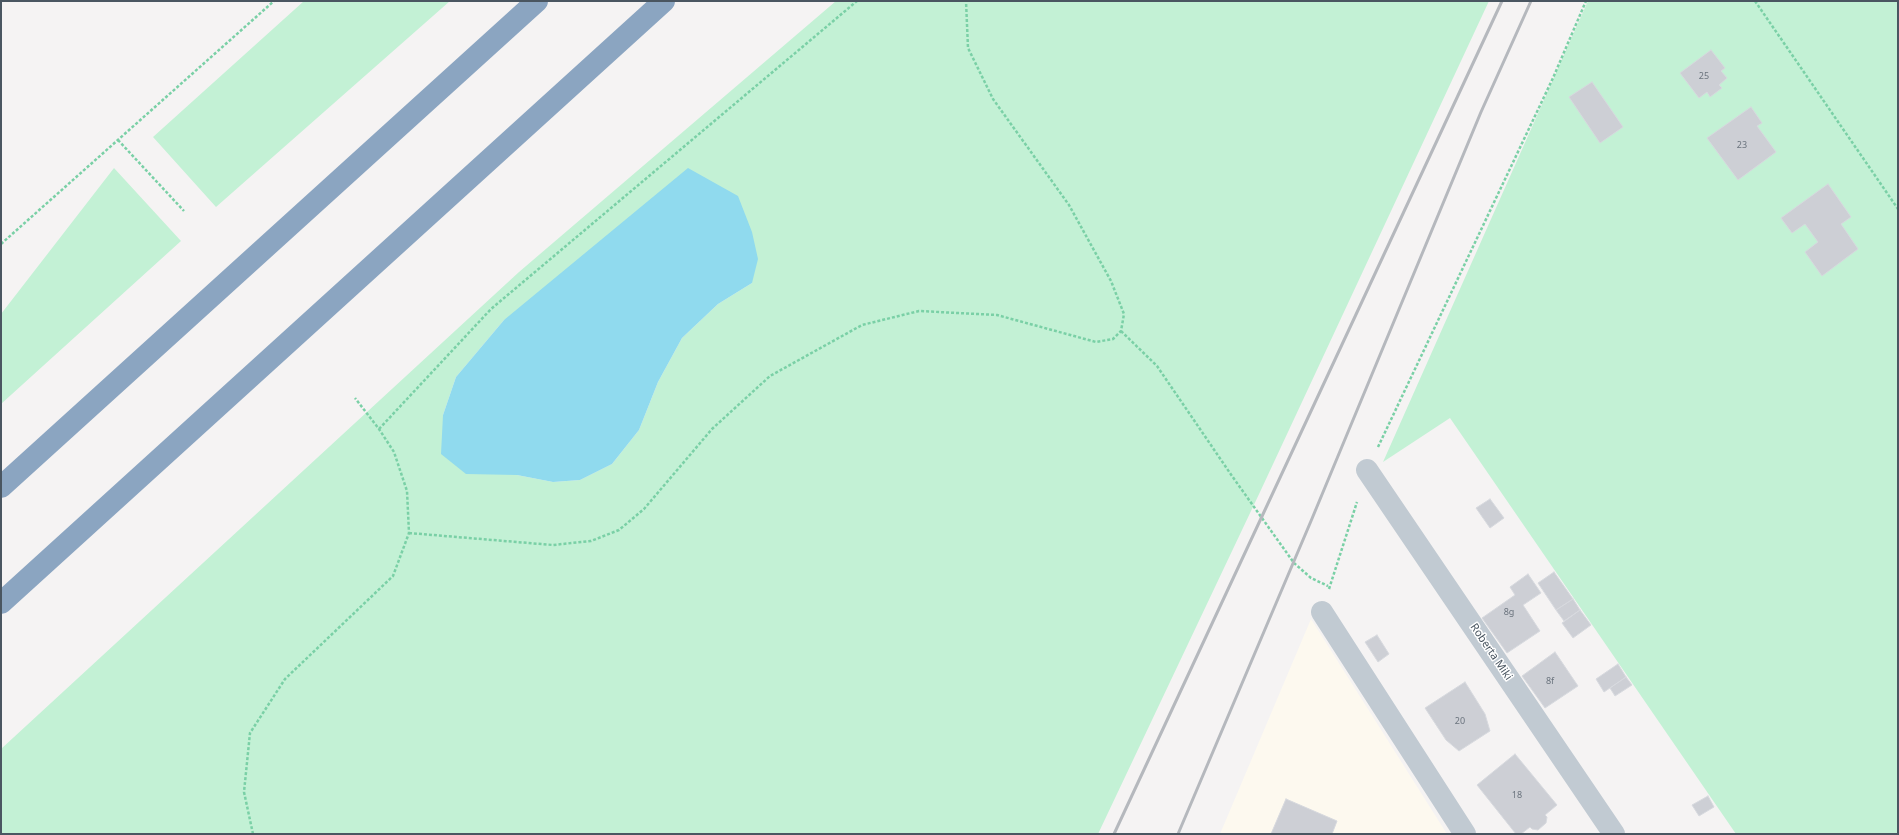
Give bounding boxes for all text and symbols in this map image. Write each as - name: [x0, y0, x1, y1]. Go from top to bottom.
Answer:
- house number: 25: [1699, 71, 1709, 81]
- house number: 23: [1737, 140, 1747, 150]
- house number: 8g: [1504, 607, 1514, 617]
- street label: Roberta Miki: [1467, 621, 1515, 683]
- house number: 8f: [1546, 676, 1554, 686]
- house number: 20: [1455, 716, 1465, 726]
- house number: 18: [1512, 790, 1522, 800]

